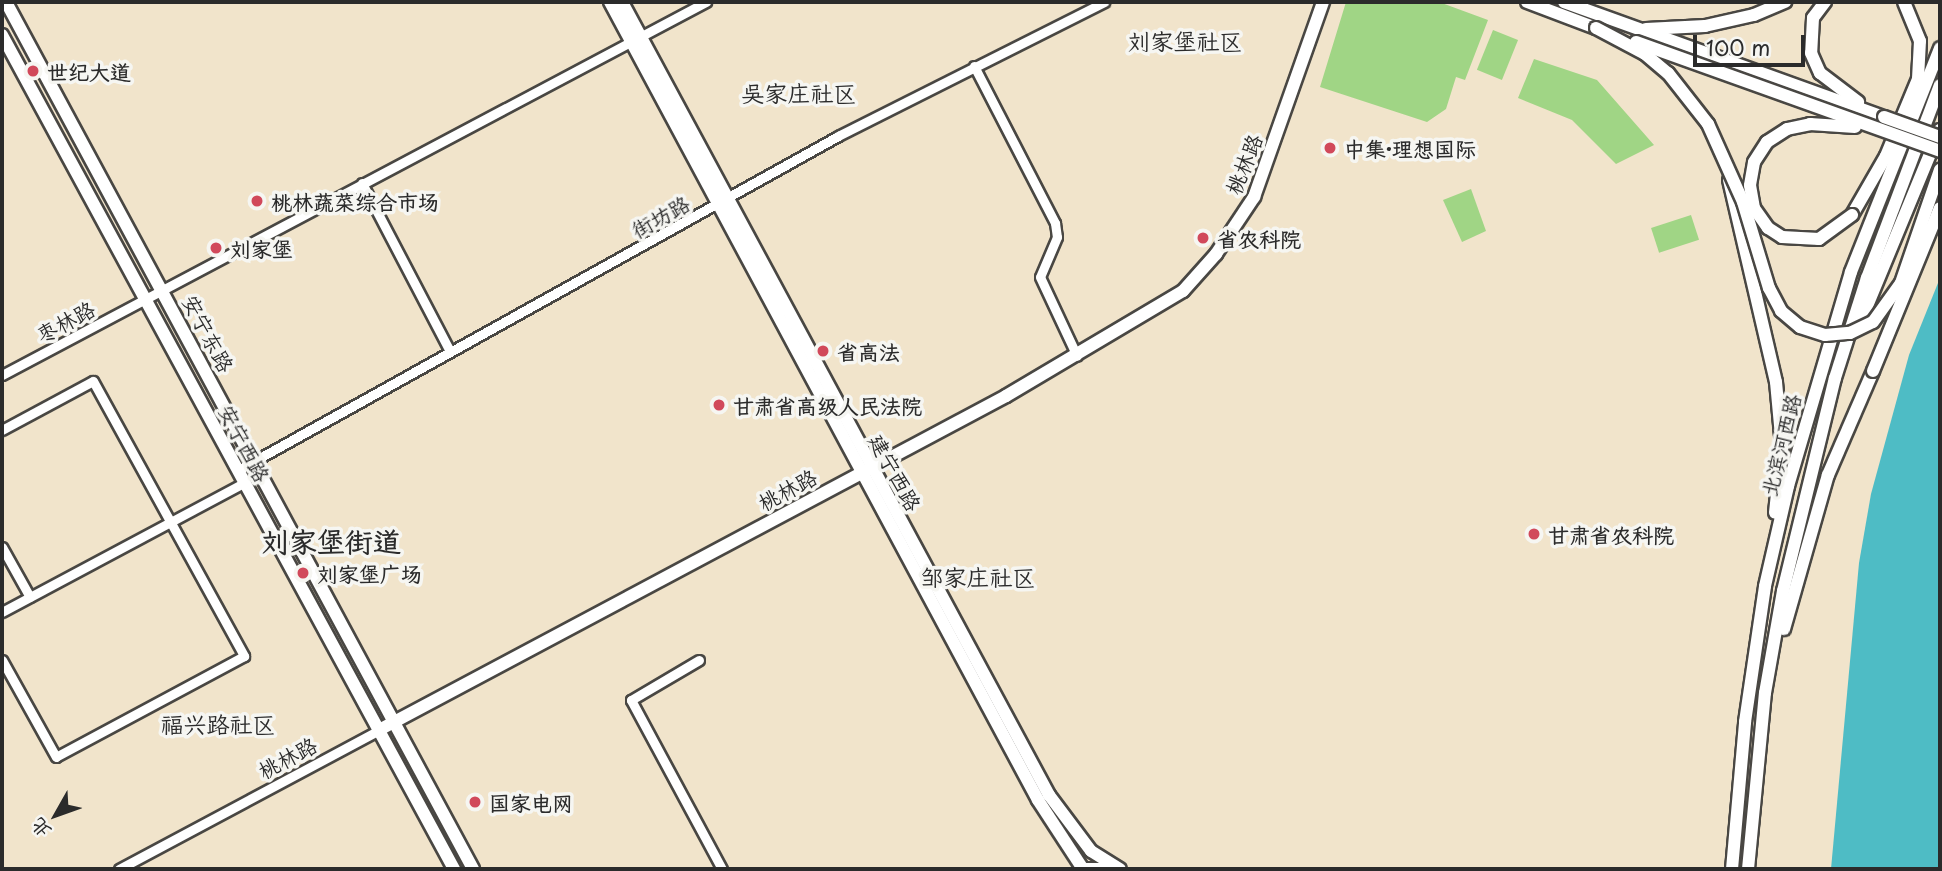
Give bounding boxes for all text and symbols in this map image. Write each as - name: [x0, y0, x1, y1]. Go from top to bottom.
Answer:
- scale bar: [1697, 21, 1809, 65]
- district label: 刘家堡社区: [1128, 27, 1242, 55]
- text: 100 m: [1706, 31, 1770, 63]
- place label: 世纪大道: [47, 58, 131, 84]
- marker: 世纪大道: [25, 63, 41, 79]
- district label: 吴家庄社区: [742, 79, 856, 107]
- street label: 桃林路: [1220, 130, 1266, 198]
- place label: 中集·理想国际: [1344, 135, 1476, 161]
- marker: 中集·理想国际: [1322, 140, 1338, 156]
- place label: 桃林蔬菜综合市场: [271, 188, 439, 214]
- street label: 街坊路: [626, 190, 694, 242]
- marker: 桃林蔬菜综合市场: [249, 193, 265, 209]
- place label: 省农科院: [1217, 225, 1301, 251]
- marker: 省农科院: [1195, 230, 1211, 246]
- place label: 刘家堡: [230, 235, 293, 261]
- marker: 刘家堡: [208, 240, 224, 256]
- street label: 安宁东路: [178, 290, 240, 376]
- street label: 枣林路: [31, 295, 99, 347]
- place label: 省高法: [837, 338, 900, 364]
- marker: 省高法: [815, 343, 831, 359]
- street label: 北滨河西路: [1755, 391, 1805, 499]
- place label: 甘肃省高级人民法院: [733, 392, 922, 418]
- marker: 甘肃省高级人民法院: [711, 397, 727, 413]
- street label: 安宁西路: [214, 400, 276, 486]
- street label: 建宁西路: [865, 429, 927, 515]
- street label: 桃林路: [753, 463, 821, 515]
- place label: 甘肃省农科院: [1548, 521, 1674, 547]
- district label: 刘家堡街道: [261, 524, 401, 558]
- marker: 甘肃省农科院: [1526, 526, 1542, 542]
- place label: 刘家堡广场: [317, 560, 422, 586]
- district label: 邹家庄社区: [921, 563, 1035, 591]
- marker: 刘家堡广场: [295, 565, 311, 581]
- district label: 福兴路社区: [161, 710, 275, 738]
- street label: 桃林路: [253, 731, 321, 783]
- north arrow: [21, 780, 91, 850]
- place label: 国家电网: [489, 789, 573, 815]
- marker: 国家电网: [467, 794, 483, 810]
- text: 北: [23, 812, 57, 845]

